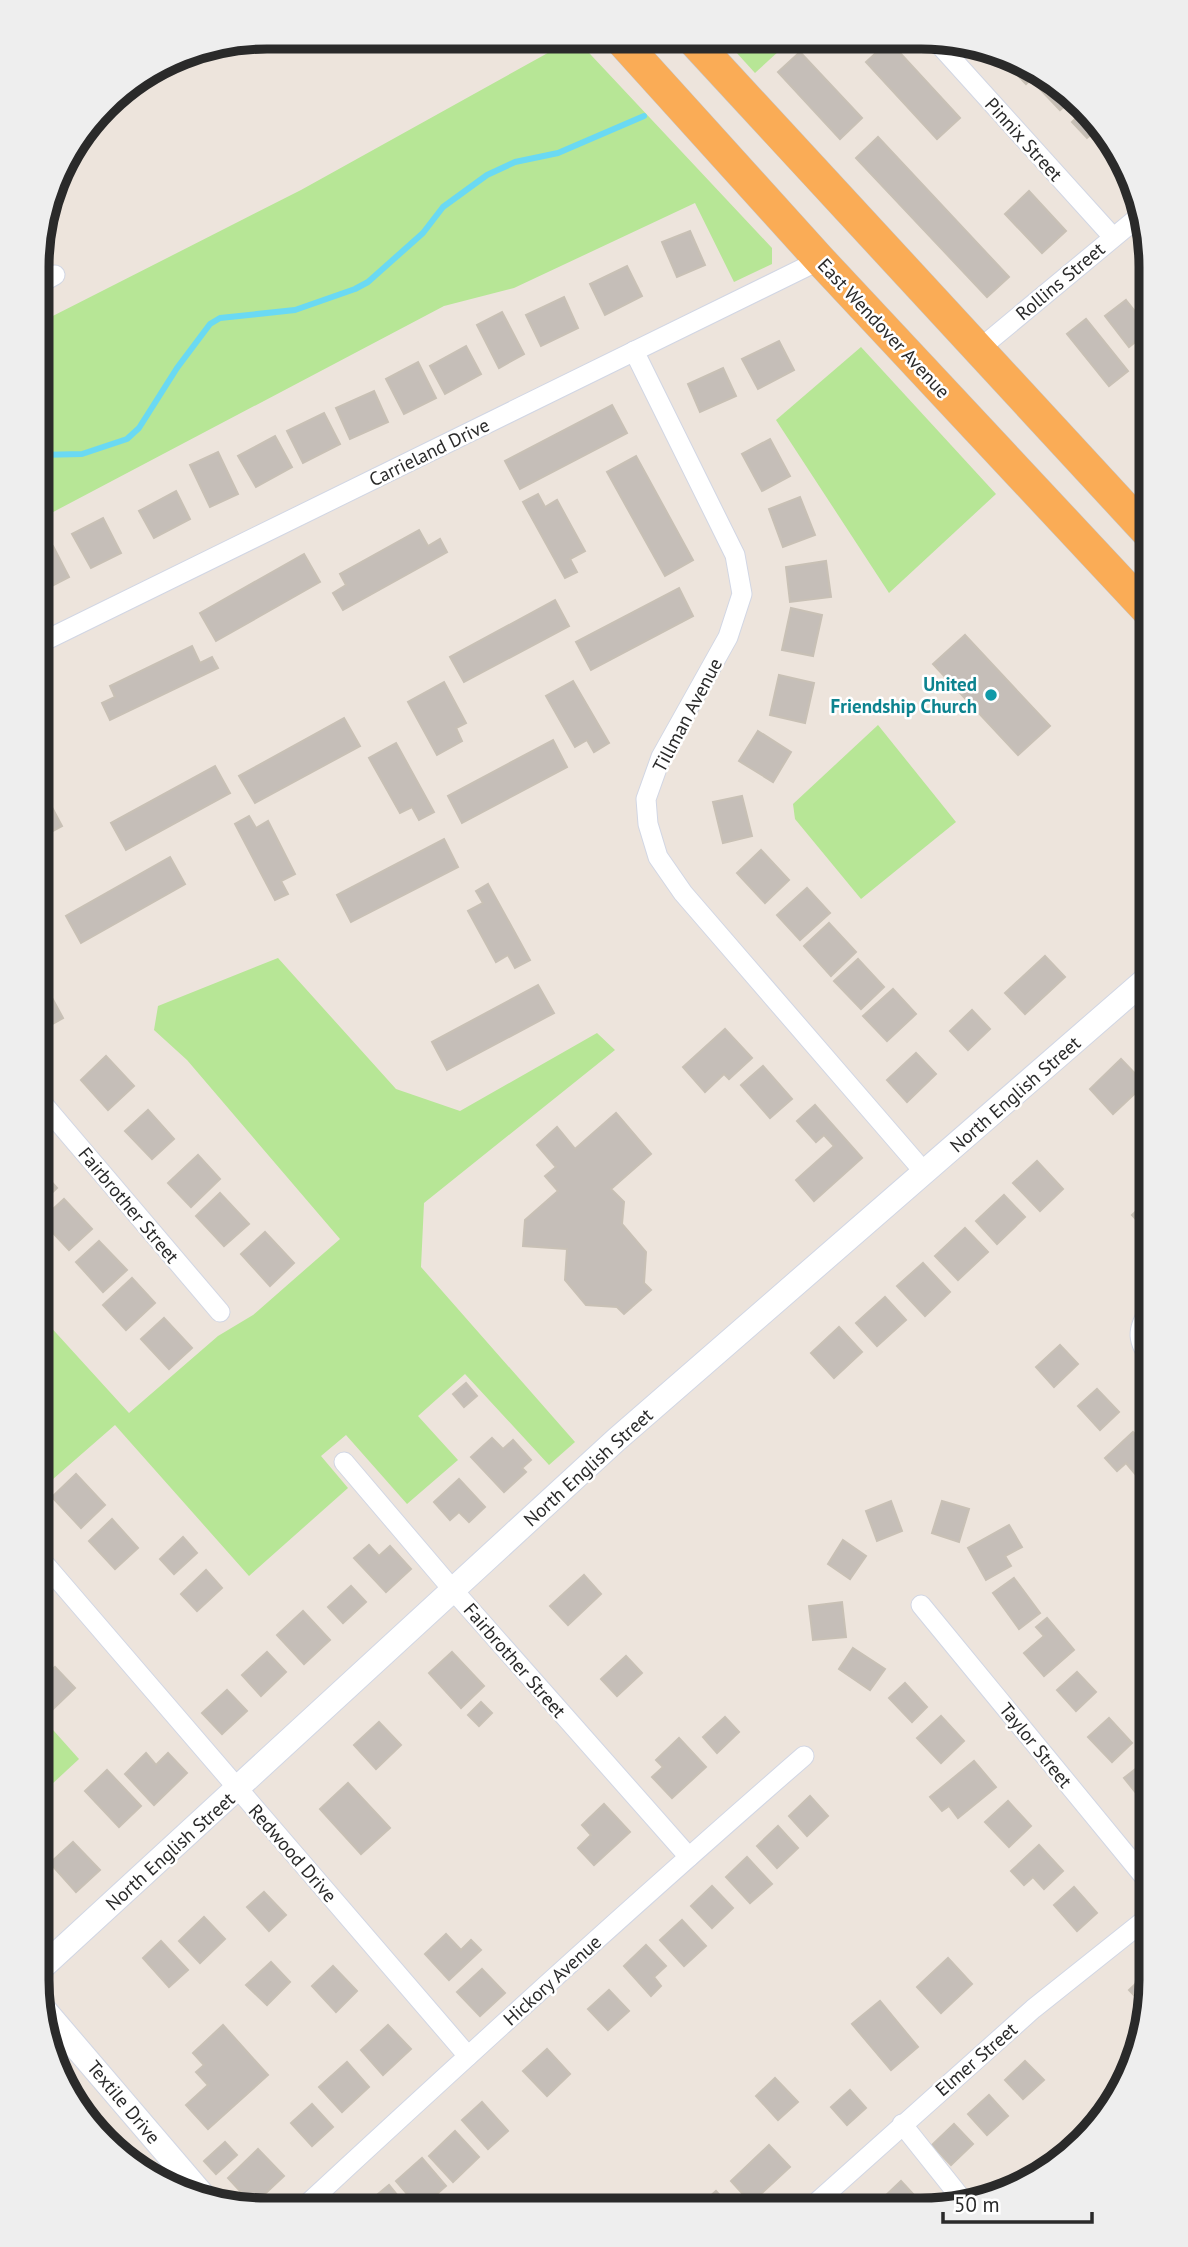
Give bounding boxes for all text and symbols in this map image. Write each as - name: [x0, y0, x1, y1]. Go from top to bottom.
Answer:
- street label: Pinnix Street: [980, 92, 1068, 186]
- street label: Rollins Street: [1011, 236, 1110, 325]
- street label: East Wendover Avenue: [813, 253, 955, 403]
- street label: Carrieland Drive: [365, 413, 493, 491]
- street label: Tillman Avenue: [647, 654, 727, 776]
- place label: United Friendship Church: [831, 672, 977, 718]
- marker: United Friendship Church: [983, 687, 999, 703]
- street label: North English Street: [945, 1030, 1086, 1157]
- street label: Fairbrother Street: [73, 1142, 185, 1268]
- street label: North English Street: [519, 1402, 658, 1531]
- street label: Fairbrother Street: [459, 1598, 572, 1723]
- street label: Taylor Street: [994, 1698, 1078, 1793]
- street label: North English Street: [101, 1786, 240, 1915]
- street label: Redwood Drive: [244, 1799, 342, 1907]
- street label: Hickory Avenue: [498, 1930, 606, 2030]
- street label: Elmer Street: [930, 2016, 1022, 2101]
- street label: Textile Drive: [82, 2055, 166, 2149]
- scale bar: [943, 2180, 1092, 2224]
- text: 50 m: [954, 2191, 1000, 2218]

